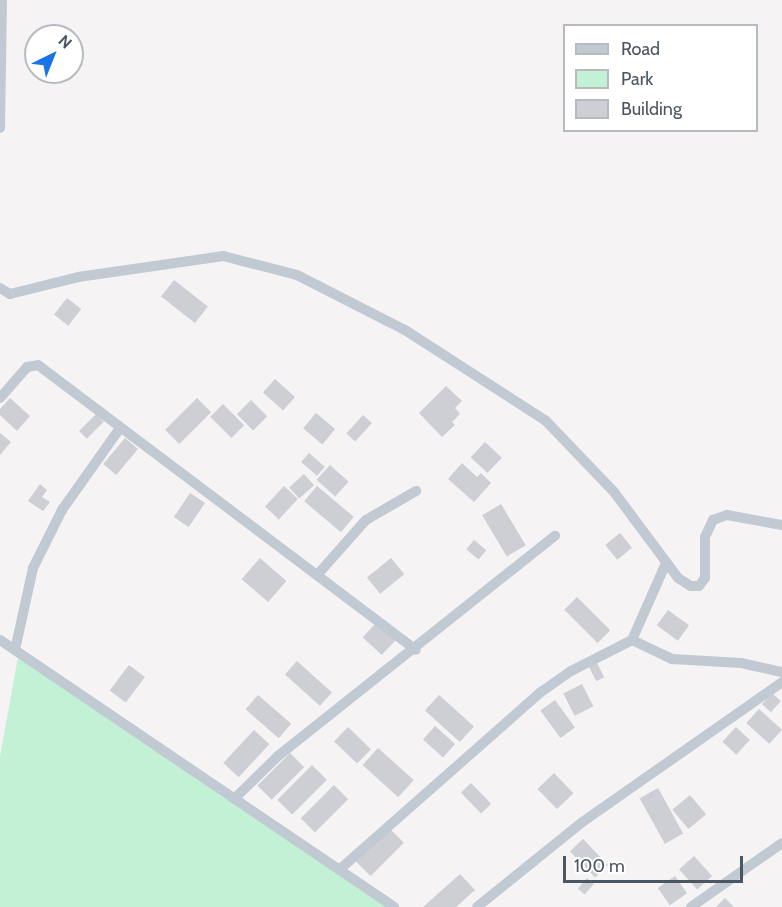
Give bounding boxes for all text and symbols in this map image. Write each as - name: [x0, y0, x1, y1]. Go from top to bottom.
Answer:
- north arrow: [24, 24, 84, 84]
- legend: [563, 24, 758, 132]
- text: N: [55, 31, 76, 53]
- text: Road: [621, 38, 660, 60]
- text: Park: [621, 68, 653, 90]
- text: Building: [621, 98, 682, 120]
- scale bar: [566, 844, 746, 882]
- text: 100 m: [574, 855, 625, 877]

